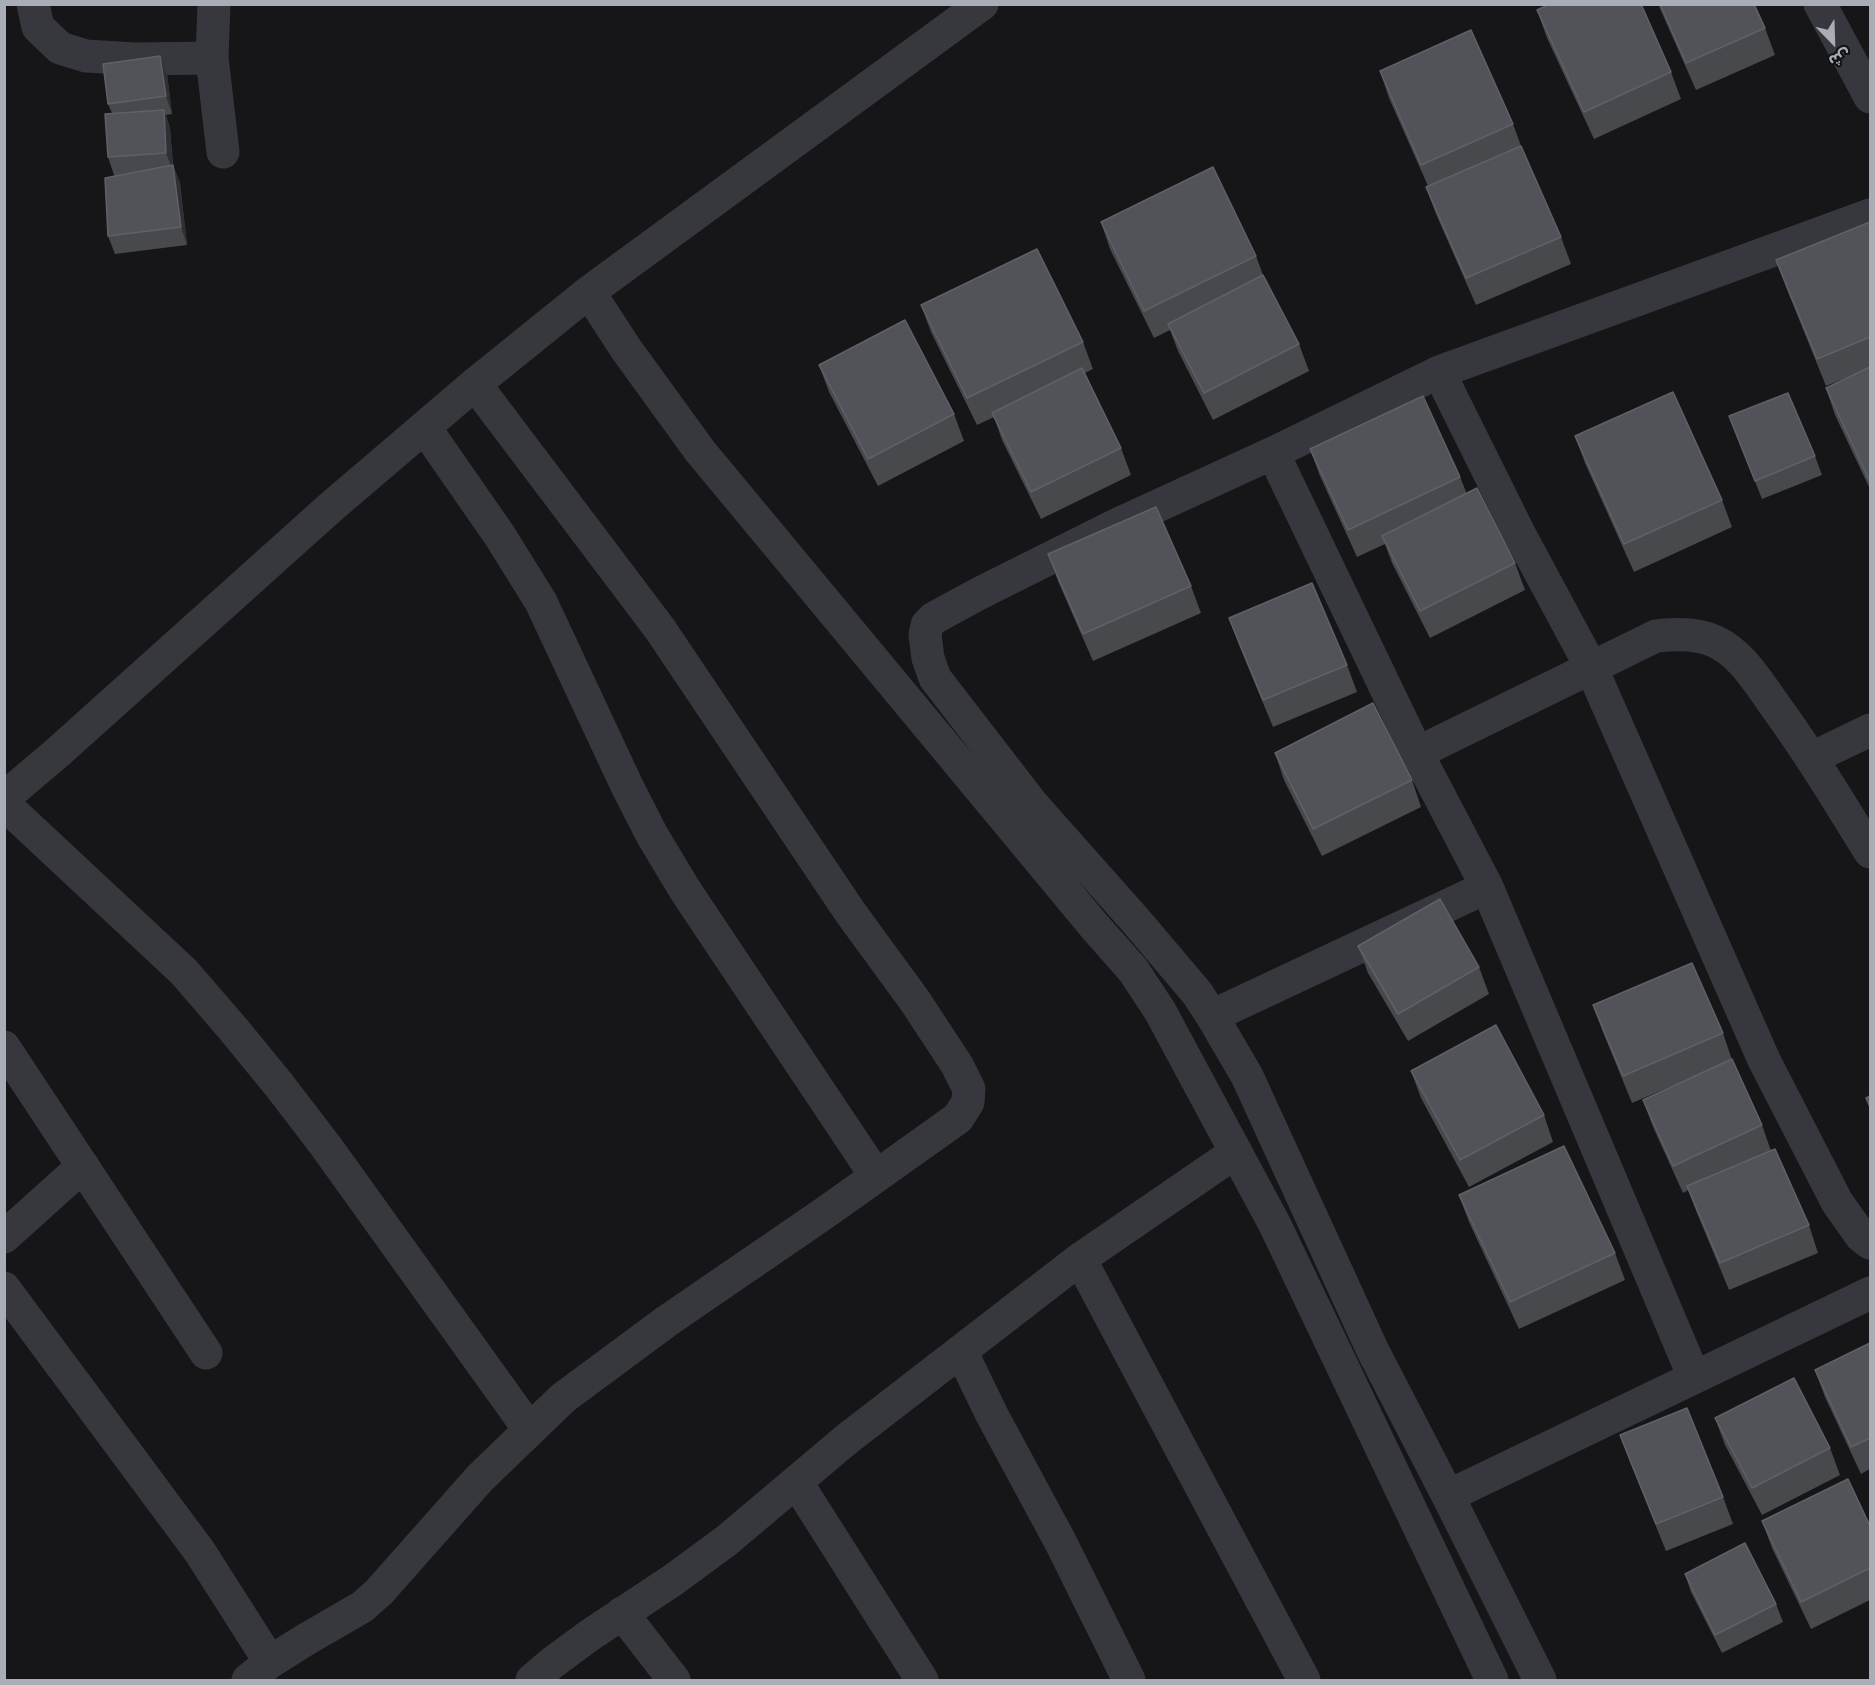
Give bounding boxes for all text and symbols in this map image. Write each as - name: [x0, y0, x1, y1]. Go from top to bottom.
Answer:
- north arrow: [1803, 12, 1863, 72]
- text: ش: [1825, 43, 1855, 74]

